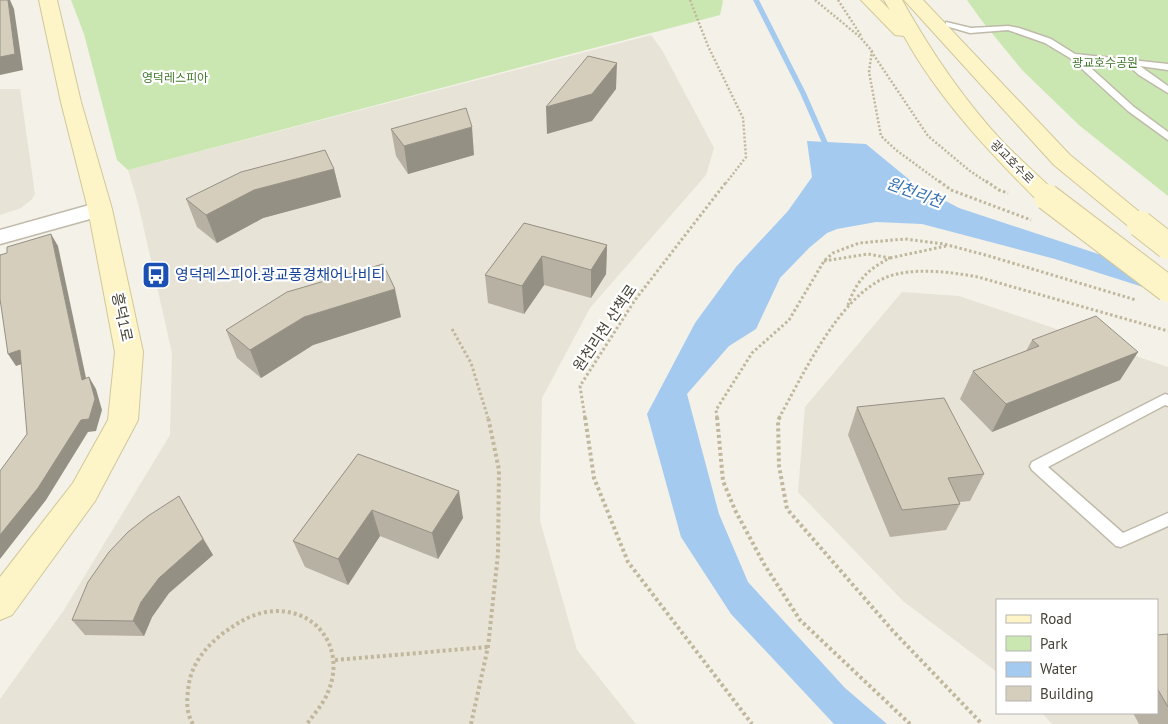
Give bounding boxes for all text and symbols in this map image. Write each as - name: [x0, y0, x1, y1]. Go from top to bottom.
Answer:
- park label: 광교호수공원: [1072, 55, 1138, 70]
- park label: 영덕레스피아: [142, 70, 208, 85]
- street label: 광교호수로: [988, 137, 1037, 186]
- water label: 원천리천: [884, 173, 948, 212]
- bus stop icon: 영덕레스피아.광교풍경채어나비티: [141, 260, 171, 290]
- place label: 영덕레스피아.광교풍경채어나비티: [175, 265, 385, 284]
- street label: 원천리천 산책로: [569, 281, 641, 375]
- street label: 흥덕1로: [108, 291, 137, 343]
- legend: [996, 599, 1158, 714]
- text: Road: [1040, 609, 1072, 628]
- text: Park: [1040, 634, 1068, 653]
- text: Water: [1040, 659, 1077, 678]
- text: Building: [1040, 684, 1094, 703]

